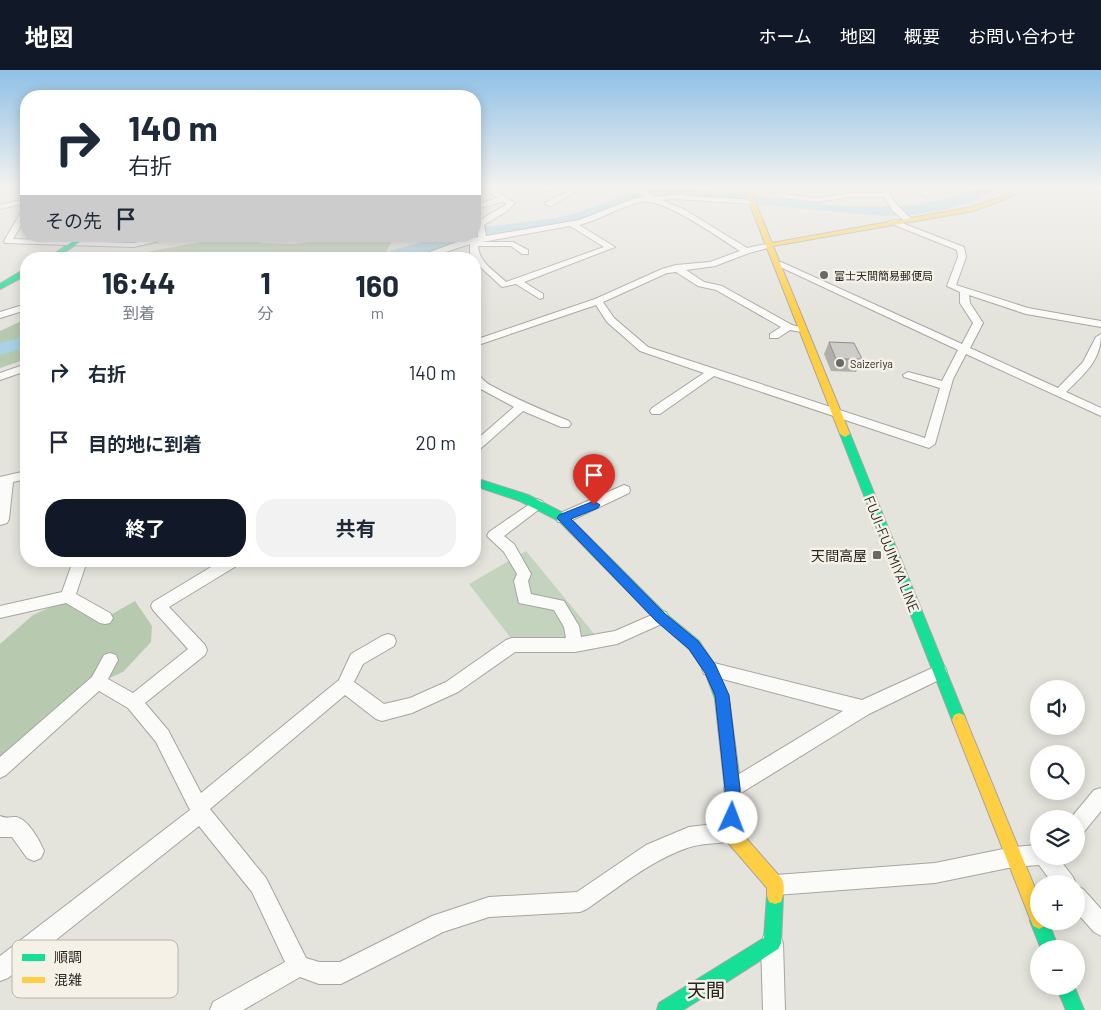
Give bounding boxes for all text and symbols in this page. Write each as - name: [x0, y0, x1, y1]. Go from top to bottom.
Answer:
- text: 地図: [25, 22, 73, 51]
- text: ホーム: [759, 25, 812, 47]
- text: 地図: [840, 25, 876, 47]
- text: 概要: [904, 25, 940, 47]
- text: お問い合わせ: [968, 25, 1076, 47]
- text: 140 m: [128, 106, 218, 148]
- icon: right: [45, 110, 110, 175]
- text: 右折: [128, 152, 172, 178]
- icon: arrive: [112, 205, 140, 233]
- text: その先: [45, 209, 102, 232]
- text: 16:44: [102, 264, 176, 300]
- text: 1: [260, 264, 271, 300]
- text: 160: [355, 267, 399, 303]
- marker: 富士天間簡易郵便局: [818, 269, 830, 281]
- place label: 富士天間簡易郵便局: [834, 269, 933, 282]
- text: 到着: [123, 303, 155, 322]
- text: 分: [258, 303, 274, 322]
- text: m: [371, 303, 384, 322]
- marker: Saizeriya: [834, 357, 846, 369]
- place label: Saizeriya: [850, 357, 893, 370]
- icon: right: [45, 358, 73, 386]
- text: 140 m: [409, 361, 456, 384]
- text: 右折: [88, 362, 126, 385]
- icon: arrive: [45, 428, 73, 456]
- text: 20 m: [416, 431, 456, 454]
- text: 目的地に到着: [88, 432, 202, 455]
- pin: [573, 454, 615, 505]
- icon: arrive: [580, 461, 608, 489]
- street label: FUJI-FUJIMIYA LINE: [861, 493, 923, 615]
- button: 終了: [45, 499, 246, 557]
- button: 共有: [256, 499, 456, 557]
- place label: 天間高屋: [811, 547, 867, 564]
- marker: 天間高屋: [871, 549, 883, 561]
- map controls: [1030, 680, 1085, 995]
- button: sound: [1030, 680, 1085, 735]
- button: search: [1030, 745, 1085, 800]
- position arrow: [705, 791, 757, 843]
- button: layers: [1030, 810, 1085, 865]
- button: +: [1030, 875, 1085, 930]
- legend: [12, 940, 178, 998]
- button: −: [1030, 940, 1085, 995]
- text: 順調: [54, 948, 82, 965]
- text: 混雑: [54, 971, 82, 988]
- district label: 天間: [687, 978, 725, 1001]

